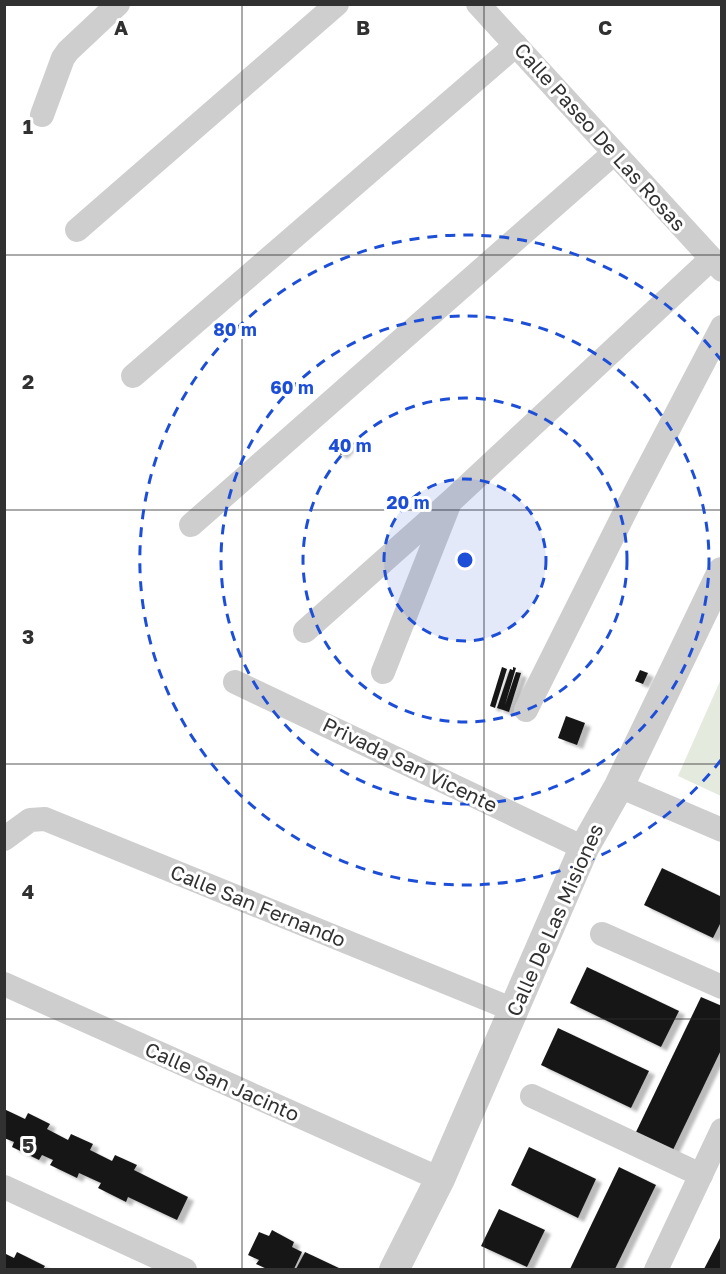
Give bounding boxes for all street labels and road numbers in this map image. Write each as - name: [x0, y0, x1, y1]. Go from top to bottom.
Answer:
- street label: Calle Paseo De Las Rosas: [510, 37, 691, 235]
- street label: Privada San Vicente: [319, 711, 502, 817]
- street label: Calle De Las Misiones: [501, 820, 607, 1020]
- street label: Calle San Fernando: [167, 859, 349, 951]
- street label: Calle San Jacinto: [142, 1036, 303, 1126]

